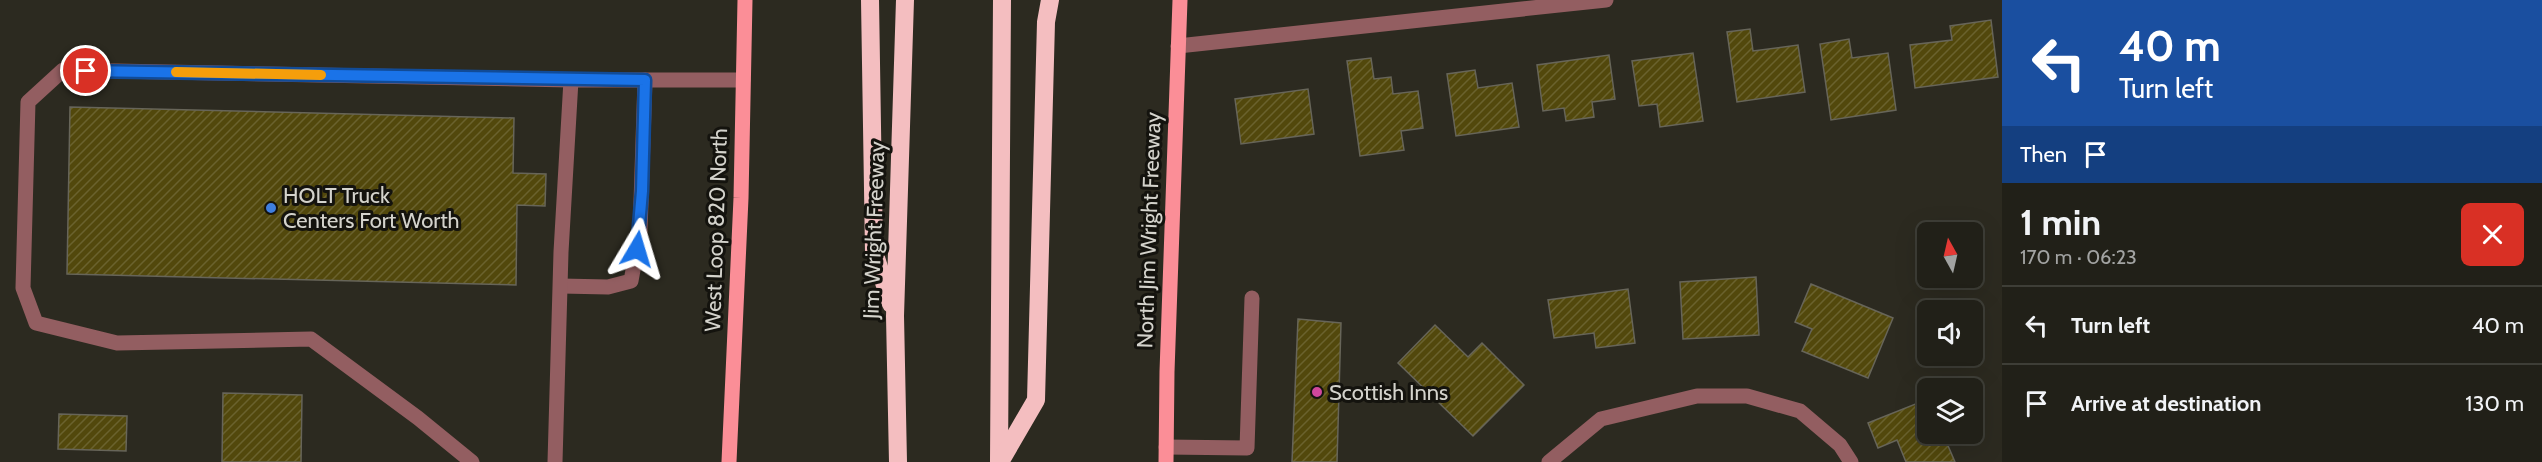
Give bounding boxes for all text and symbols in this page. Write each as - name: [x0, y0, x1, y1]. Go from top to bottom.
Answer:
- text: 40 m: [2119, 20, 2221, 72]
- icon: left: [2020, 24, 2098, 102]
- pin: [60, 45, 111, 96]
- icon: arrive: [69, 54, 102, 87]
- text: Turn left: [2119, 72, 2213, 105]
- street label: North Jim Wright Freeway: [1131, 111, 1167, 349]
- street label: West Loop 820 North: [699, 128, 733, 332]
- icon: arrive: [2079, 138, 2112, 171]
- street label: Jim Wright Freeway: [857, 141, 891, 320]
- text: Then: [2020, 141, 2067, 168]
- place label: HOLT Truck Centers Fort Worth: [283, 182, 460, 234]
- text: 1 min: [2020, 200, 2101, 244]
- marker: HOLT Truck Centers Fort Worth: [264, 201, 278, 215]
- button: close: [2461, 203, 2524, 266]
- position arrow: [605, 217, 669, 281]
- north arrow: [1917, 222, 1983, 288]
- map controls: [1917, 222, 1983, 444]
- text: 170 m · 06:23: [2020, 245, 2137, 269]
- button: sound: [1917, 300, 1983, 366]
- icon: left: [2020, 309, 2053, 342]
- text: Turn left: [2071, 312, 2150, 339]
- text: 40 m: [2472, 312, 2524, 339]
- button: layers: [1917, 378, 1983, 444]
- place label: Scottish Inns: [1329, 379, 1448, 406]
- marker: Scottish Inns: [1310, 385, 1324, 399]
- icon: arrive: [2020, 387, 2053, 420]
- text: Arrive at destination: [2071, 390, 2261, 417]
- text: 130 m: [2465, 390, 2524, 417]

